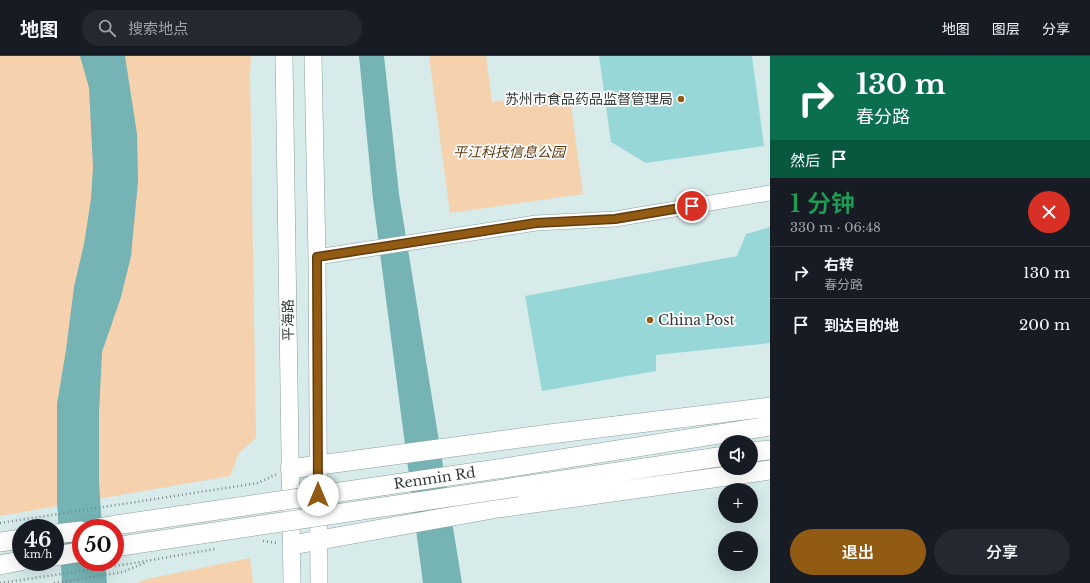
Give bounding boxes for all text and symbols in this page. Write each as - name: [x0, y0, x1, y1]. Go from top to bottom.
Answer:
- search box: [82, 10, 362, 46]
- icon: search: [96, 17, 118, 39]
- text: 地图: [20, 18, 58, 41]
- text: 搜索地点: [128, 19, 188, 38]
- text: 地图: [942, 20, 970, 38]
- text: 图层: [992, 20, 1020, 38]
- text: 分享: [1042, 20, 1070, 38]
- text: 130 m: [856, 67, 946, 102]
- icon: right: [790, 72, 842, 124]
- place label: 苏州市食品药品监督管理局: [505, 90, 673, 108]
- marker: 苏州市食品药品监督管理局: [676, 94, 686, 104]
- text: 春分路: [856, 106, 910, 128]
- park label: 平江科技信息公园: [453, 143, 567, 161]
- icon: arrive: [828, 148, 850, 170]
- text: 然后: [790, 151, 820, 170]
- pin: [675, 189, 709, 223]
- text: 1 分钟: [790, 189, 855, 218]
- button: close: [1028, 191, 1070, 233]
- icon: arrive: [681, 195, 703, 217]
- text: 330 m · 06:48: [790, 219, 881, 236]
- text: 右转: [824, 255, 854, 274]
- icon: right: [790, 262, 812, 284]
- text: 130 m: [1023, 263, 1070, 282]
- text: 春分路: [824, 276, 863, 293]
- street label: 平海路: [279, 299, 297, 341]
- place label: China Post: [658, 311, 736, 329]
- icon: arrive: [790, 314, 812, 336]
- marker: China Post: [645, 315, 655, 325]
- text: 200 m: [1019, 315, 1070, 334]
- text: 到达目的地: [824, 316, 899, 335]
- map controls: [718, 435, 758, 571]
- button: sound: [718, 435, 758, 475]
- street label: Renmin Rd: [392, 463, 477, 493]
- position arrow: [297, 474, 339, 516]
- button: +: [718, 483, 758, 523]
- speed limit sign: 50: [72, 519, 124, 571]
- text: 46: [25, 528, 51, 552]
- button: 退出: [790, 529, 926, 575]
- button: 分享: [934, 529, 1070, 575]
- button: −: [718, 531, 758, 571]
- text: km/h: [24, 548, 52, 561]

